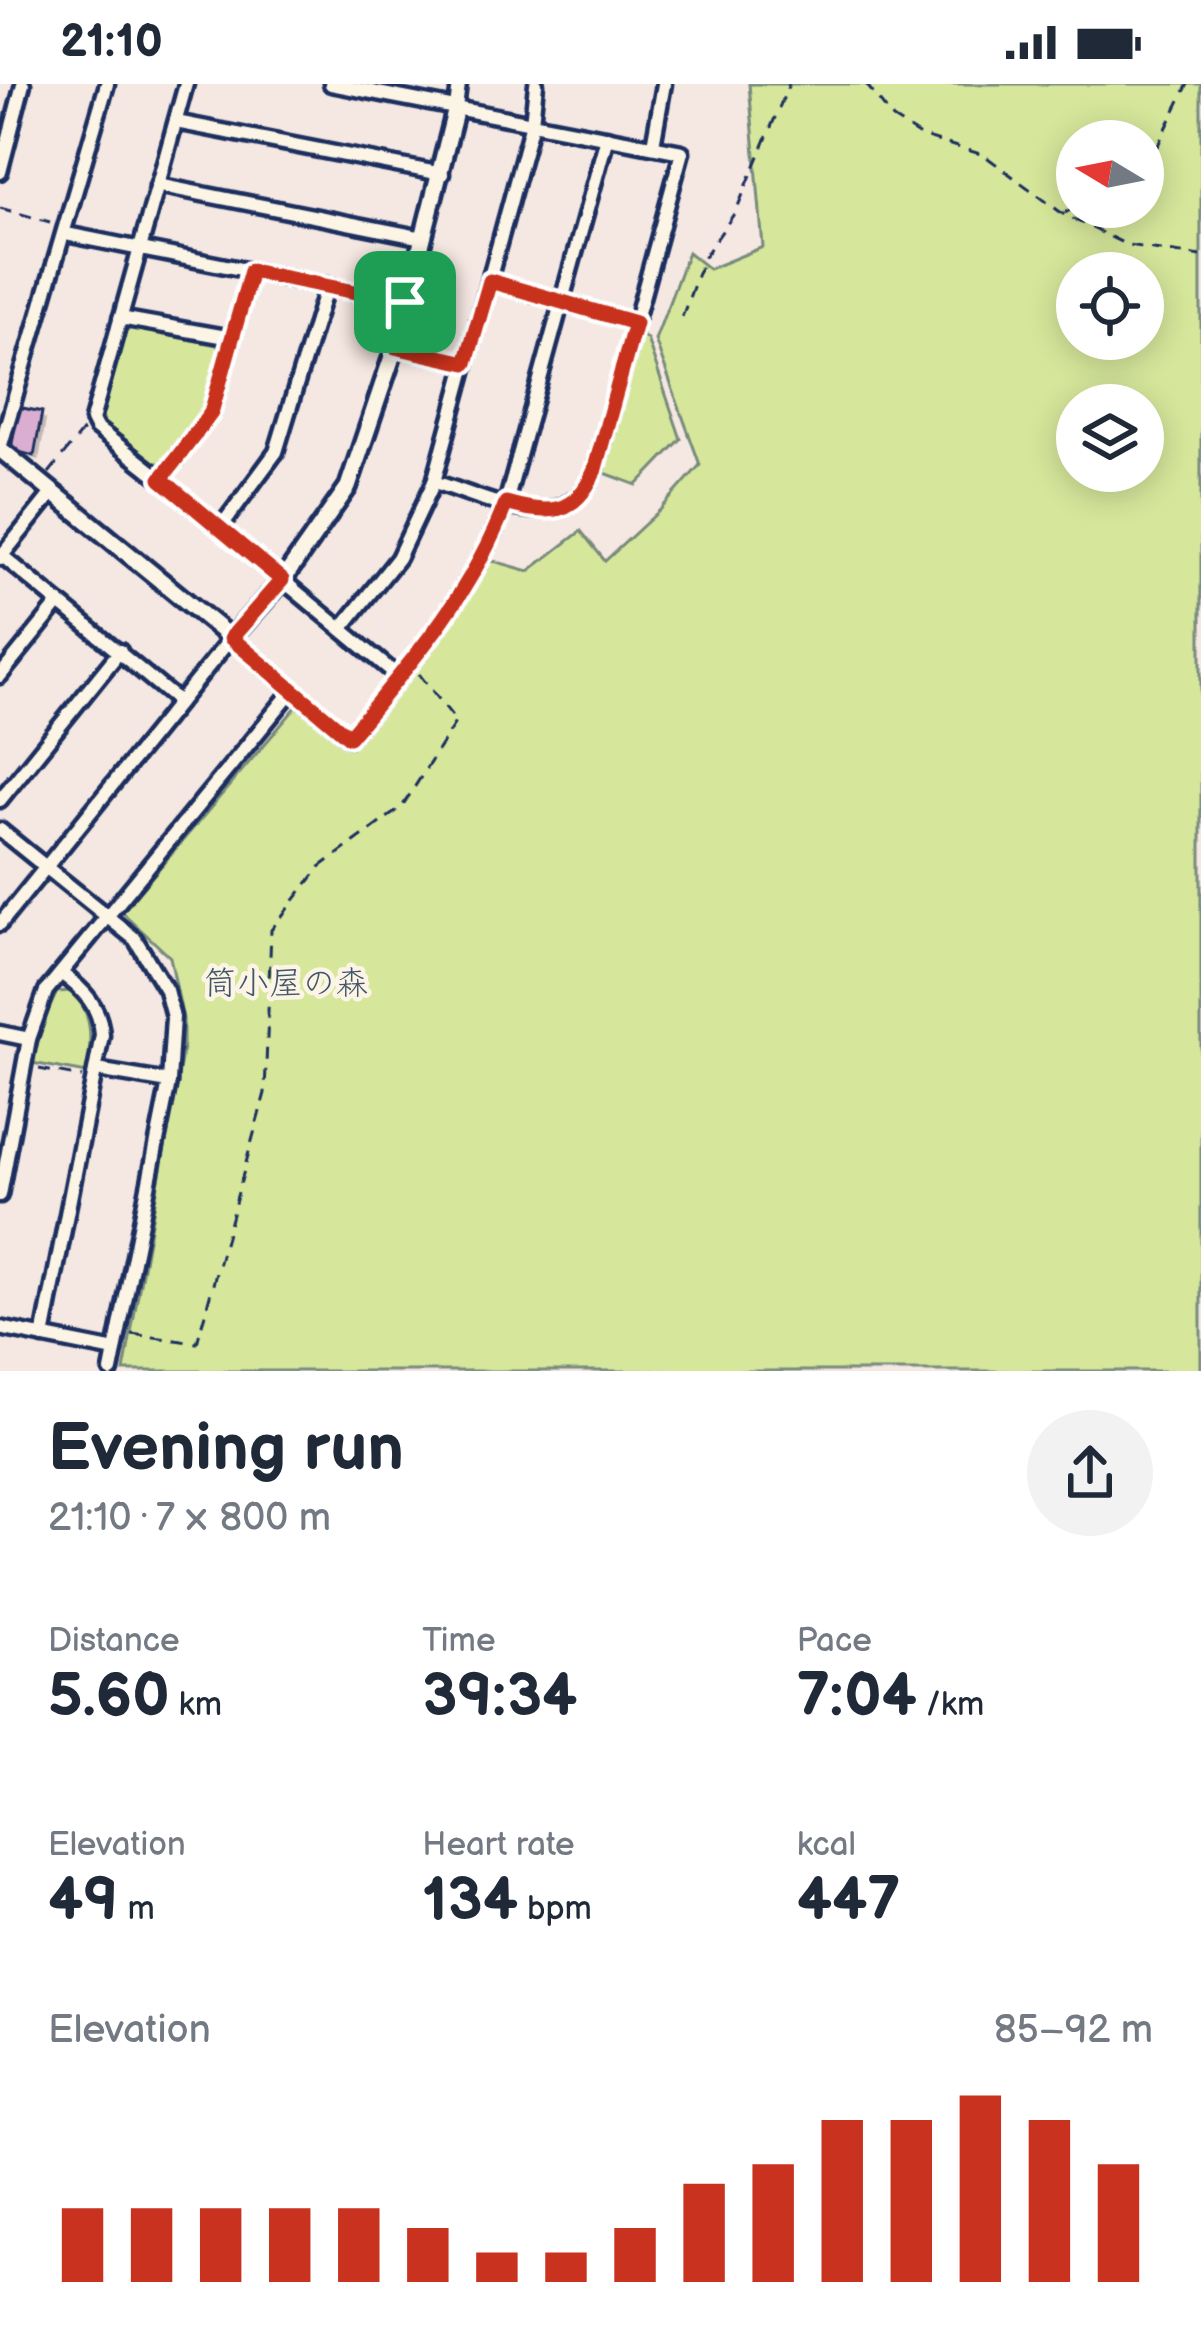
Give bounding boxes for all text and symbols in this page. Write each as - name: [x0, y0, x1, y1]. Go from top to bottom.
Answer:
- text: 21:10: [60, 15, 163, 70]
- north arrow: [1056, 120, 1164, 228]
- map controls: [1056, 120, 1164, 492]
- pin: [354, 251, 456, 353]
- button: locate: [1056, 252, 1164, 360]
- icon: arrive: [372, 269, 438, 335]
- button: layers: [1056, 384, 1164, 492]
- park label: 筒小屋の森: [204, 964, 369, 1004]
- text: Evening run: [48, 1410, 404, 1489]
- button: share: [1027, 1410, 1153, 1536]
- text: 21:10 · 7 × 800 m: [48, 1495, 331, 1542]
- text: Distance: [48, 1621, 180, 1661]
- text: Time: [422, 1621, 495, 1661]
- text: Pace: [797, 1621, 872, 1661]
- text: 5.60: [48, 1661, 170, 1733]
- text: 39:34: [422, 1661, 577, 1733]
- text: 7:04: [797, 1661, 917, 1733]
- text: km: [170, 1685, 222, 1725]
- text: /km: [917, 1685, 984, 1725]
- text: Elevation: [48, 1825, 186, 1865]
- text: Heart rate: [422, 1825, 575, 1865]
- text: kcal: [797, 1825, 856, 1865]
- text: 49: [48, 1865, 119, 1937]
- text: 134: [422, 1865, 518, 1937]
- text: 447: [797, 1865, 900, 1937]
- text: m: [119, 1889, 155, 1929]
- text: bpm: [518, 1889, 592, 1929]
- text: Elevation: [48, 2007, 211, 2054]
- text: 85–92 m: [994, 2007, 1153, 2054]

